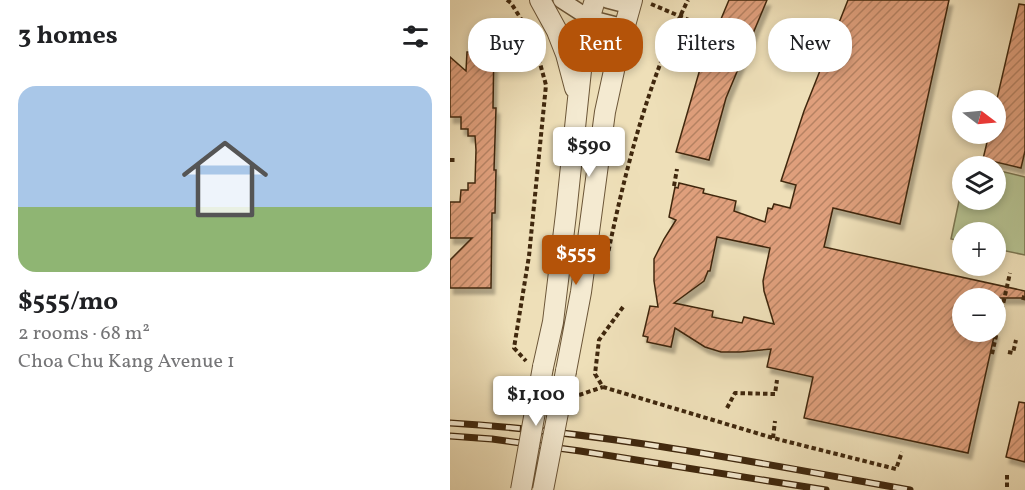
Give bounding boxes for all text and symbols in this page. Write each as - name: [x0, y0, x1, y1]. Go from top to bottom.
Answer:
- text: 3 homes: [18, 18, 118, 54]
- chip: Buy: [468, 18, 546, 72]
- chip: Rent: [558, 18, 643, 72]
- chip: Filters: [655, 18, 756, 72]
- chip: New: [768, 18, 852, 72]
- icon: filters: [399, 20, 432, 53]
- north arrow: [952, 90, 1006, 144]
- map controls: [952, 90, 1006, 342]
- icon: home: [171, 125, 279, 233]
- pin: $590: [553, 127, 625, 178]
- text: $590: [567, 132, 611, 160]
- button: layers: [952, 156, 1006, 210]
- button: +: [952, 222, 1006, 276]
- pin: $555: [540, 235, 612, 286]
- text: $555: [556, 240, 596, 268]
- text: $555/mo: [18, 284, 118, 320]
- button: −: [952, 288, 1006, 342]
- text: 2 rooms · 68 m²: [18, 320, 150, 348]
- text: Choa Chu Kang Avenue 1: [18, 348, 235, 376]
- pin: $1,100: [487, 376, 585, 427]
- text: $1,100: [507, 381, 565, 409]

